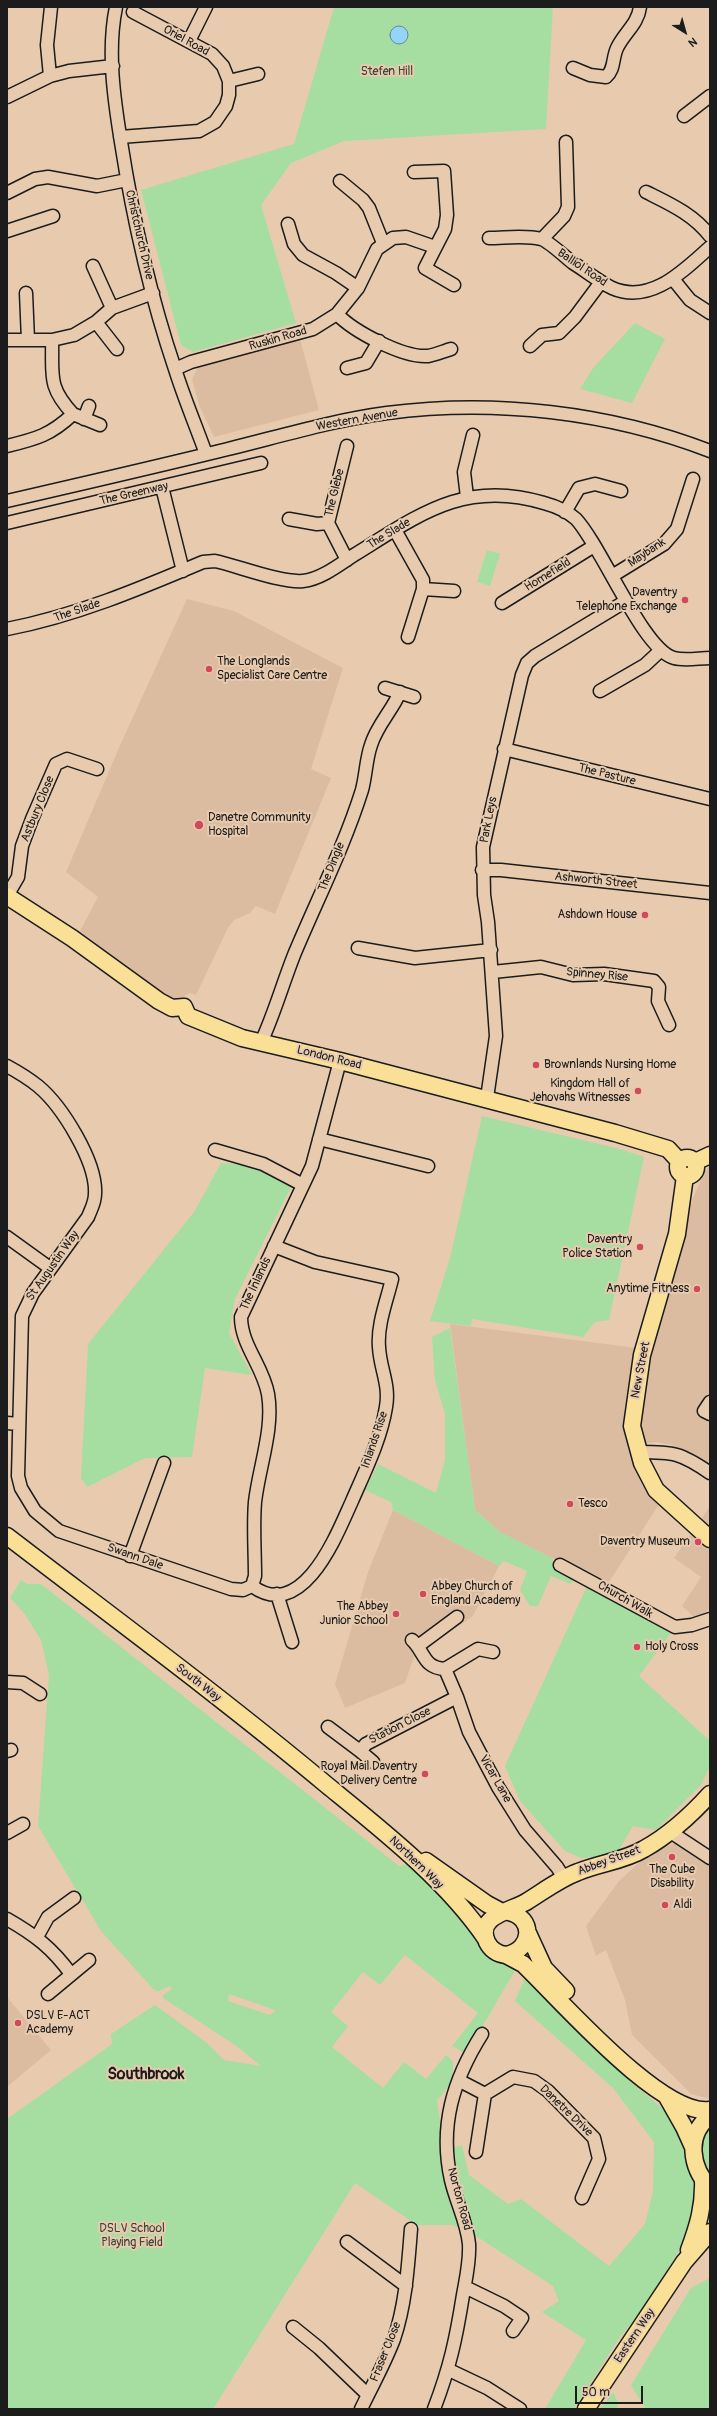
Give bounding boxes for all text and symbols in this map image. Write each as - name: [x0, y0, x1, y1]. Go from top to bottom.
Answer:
- north arrow: [665, 12, 705, 52]
- street label: Oriel Road: [161, 23, 211, 59]
- text: N: [686, 35, 699, 49]
- park label: Stefen Hill: [361, 65, 413, 79]
- street label: Christchurch Drive: [122, 189, 156, 281]
- street label: Balliol Road: [554, 246, 610, 290]
- street label: Ruskin Road: [247, 324, 309, 354]
- street label: Western Avenue: [315, 406, 399, 434]
- street label: The Glebe: [322, 467, 348, 519]
- street label: The Greenway: [98, 479, 170, 509]
- street label: The Slade: [365, 515, 413, 553]
- street label: Maybank: [625, 535, 669, 571]
- street label: Homefield: [522, 555, 574, 595]
- place label: Daventry Telephone Exchange: [576, 586, 677, 614]
- marker: Daventry Telephone Exchange: [680, 595, 690, 605]
- street label: The Slade: [52, 596, 102, 626]
- place label: The Longlands Specialist Care Centre: [217, 655, 327, 683]
- marker: The Longlands Specialist Care Centre: [204, 664, 214, 674]
- street label: The Pasture: [577, 761, 637, 789]
- street label: Astbury Close: [18, 774, 58, 844]
- street label: Park Leys: [477, 796, 501, 844]
- place label: Danetre Community Hospital: [208, 811, 311, 839]
- marker: Danetre Community Hospital: [193, 819, 205, 831]
- street label: The Dingle: [316, 840, 348, 894]
- street label: Ashworth Street: [554, 869, 638, 893]
- place label: Ashdown House: [557, 908, 637, 922]
- marker: Ashdown House: [640, 910, 650, 920]
- street label: Spinney Rise: [565, 965, 629, 985]
- street label: London Road: [295, 1043, 363, 1073]
- place label: Brownlands Nursing Home: [544, 1058, 676, 1072]
- marker: Brownlands Nursing Home: [531, 1060, 541, 1070]
- place label: Kingdom Hall of Jehovahs Witnesses: [530, 1077, 630, 1105]
- marker: Kingdom Hall of Jehovahs Witnesses: [633, 1086, 643, 1096]
- street label: St Augustin Way: [23, 1228, 83, 1304]
- place label: Daventry Police Station: [562, 1233, 632, 1261]
- marker: Daventry Police Station: [635, 1242, 645, 1252]
- street label: The Inlands: [237, 1255, 275, 1313]
- place label: Anytime Fitness: [606, 1282, 689, 1296]
- marker: Anytime Fitness: [692, 1284, 702, 1294]
- street label: New Street: [628, 1341, 654, 1399]
- street label: Inlands Rise: [359, 1410, 391, 1470]
- place label: Tesco: [578, 1497, 608, 1511]
- marker: Tesco: [565, 1499, 575, 1509]
- place label: Daventry Museum: [600, 1535, 690, 1549]
- marker: Daventry Museum: [693, 1537, 703, 1547]
- street label: Swann Dale: [105, 1541, 165, 1573]
- street label: Church Walk: [595, 1578, 655, 1622]
- place label: Abbey Church of England Academy: [431, 1580, 520, 1608]
- marker: Abbey Church of England Academy: [418, 1589, 428, 1599]
- place label: The Abbey Junior School: [319, 1600, 388, 1628]
- marker: The Abbey Junior School: [391, 1609, 401, 1619]
- place label: Holy Cross: [645, 1640, 698, 1654]
- marker: Holy Cross: [632, 1642, 642, 1652]
- street label: South Way: [172, 1661, 224, 1705]
- street label: Station Close: [367, 1704, 433, 1748]
- street label: Vicar Lane: [476, 1753, 514, 1805]
- place label: Royal Mail Daventry Delivery Centre: [321, 1760, 417, 1788]
- marker: Royal Mail Daventry Delivery Centre: [420, 1769, 430, 1779]
- street label: Northern Way: [386, 1834, 446, 1892]
- street label: Abbey Street: [576, 1843, 642, 1879]
- marker: The Cube Disability: [667, 1852, 677, 1862]
- place label: The Cube Disability: [649, 1863, 695, 1891]
- place label: Aldi: [673, 1898, 692, 1912]
- marker: Aldi: [660, 1900, 670, 1910]
- place label: DSLV E-ACT Academy: [26, 2009, 90, 2037]
- marker: DSLV E-ACT Academy: [13, 2018, 23, 2028]
- district label: Southbrook: [107, 2065, 185, 2085]
- street label: Danetre Drive: [536, 2082, 596, 2140]
- street label: Norton Road: [444, 2166, 474, 2232]
- park label: DSLV School Playing Field: [99, 2222, 165, 2250]
- street label: Eastern Way: [612, 2306, 658, 2366]
- street label: Fraser Close: [367, 2320, 405, 2384]
- scale bar: [577, 2378, 645, 2404]
- text: 50 m: [582, 2385, 610, 2400]

